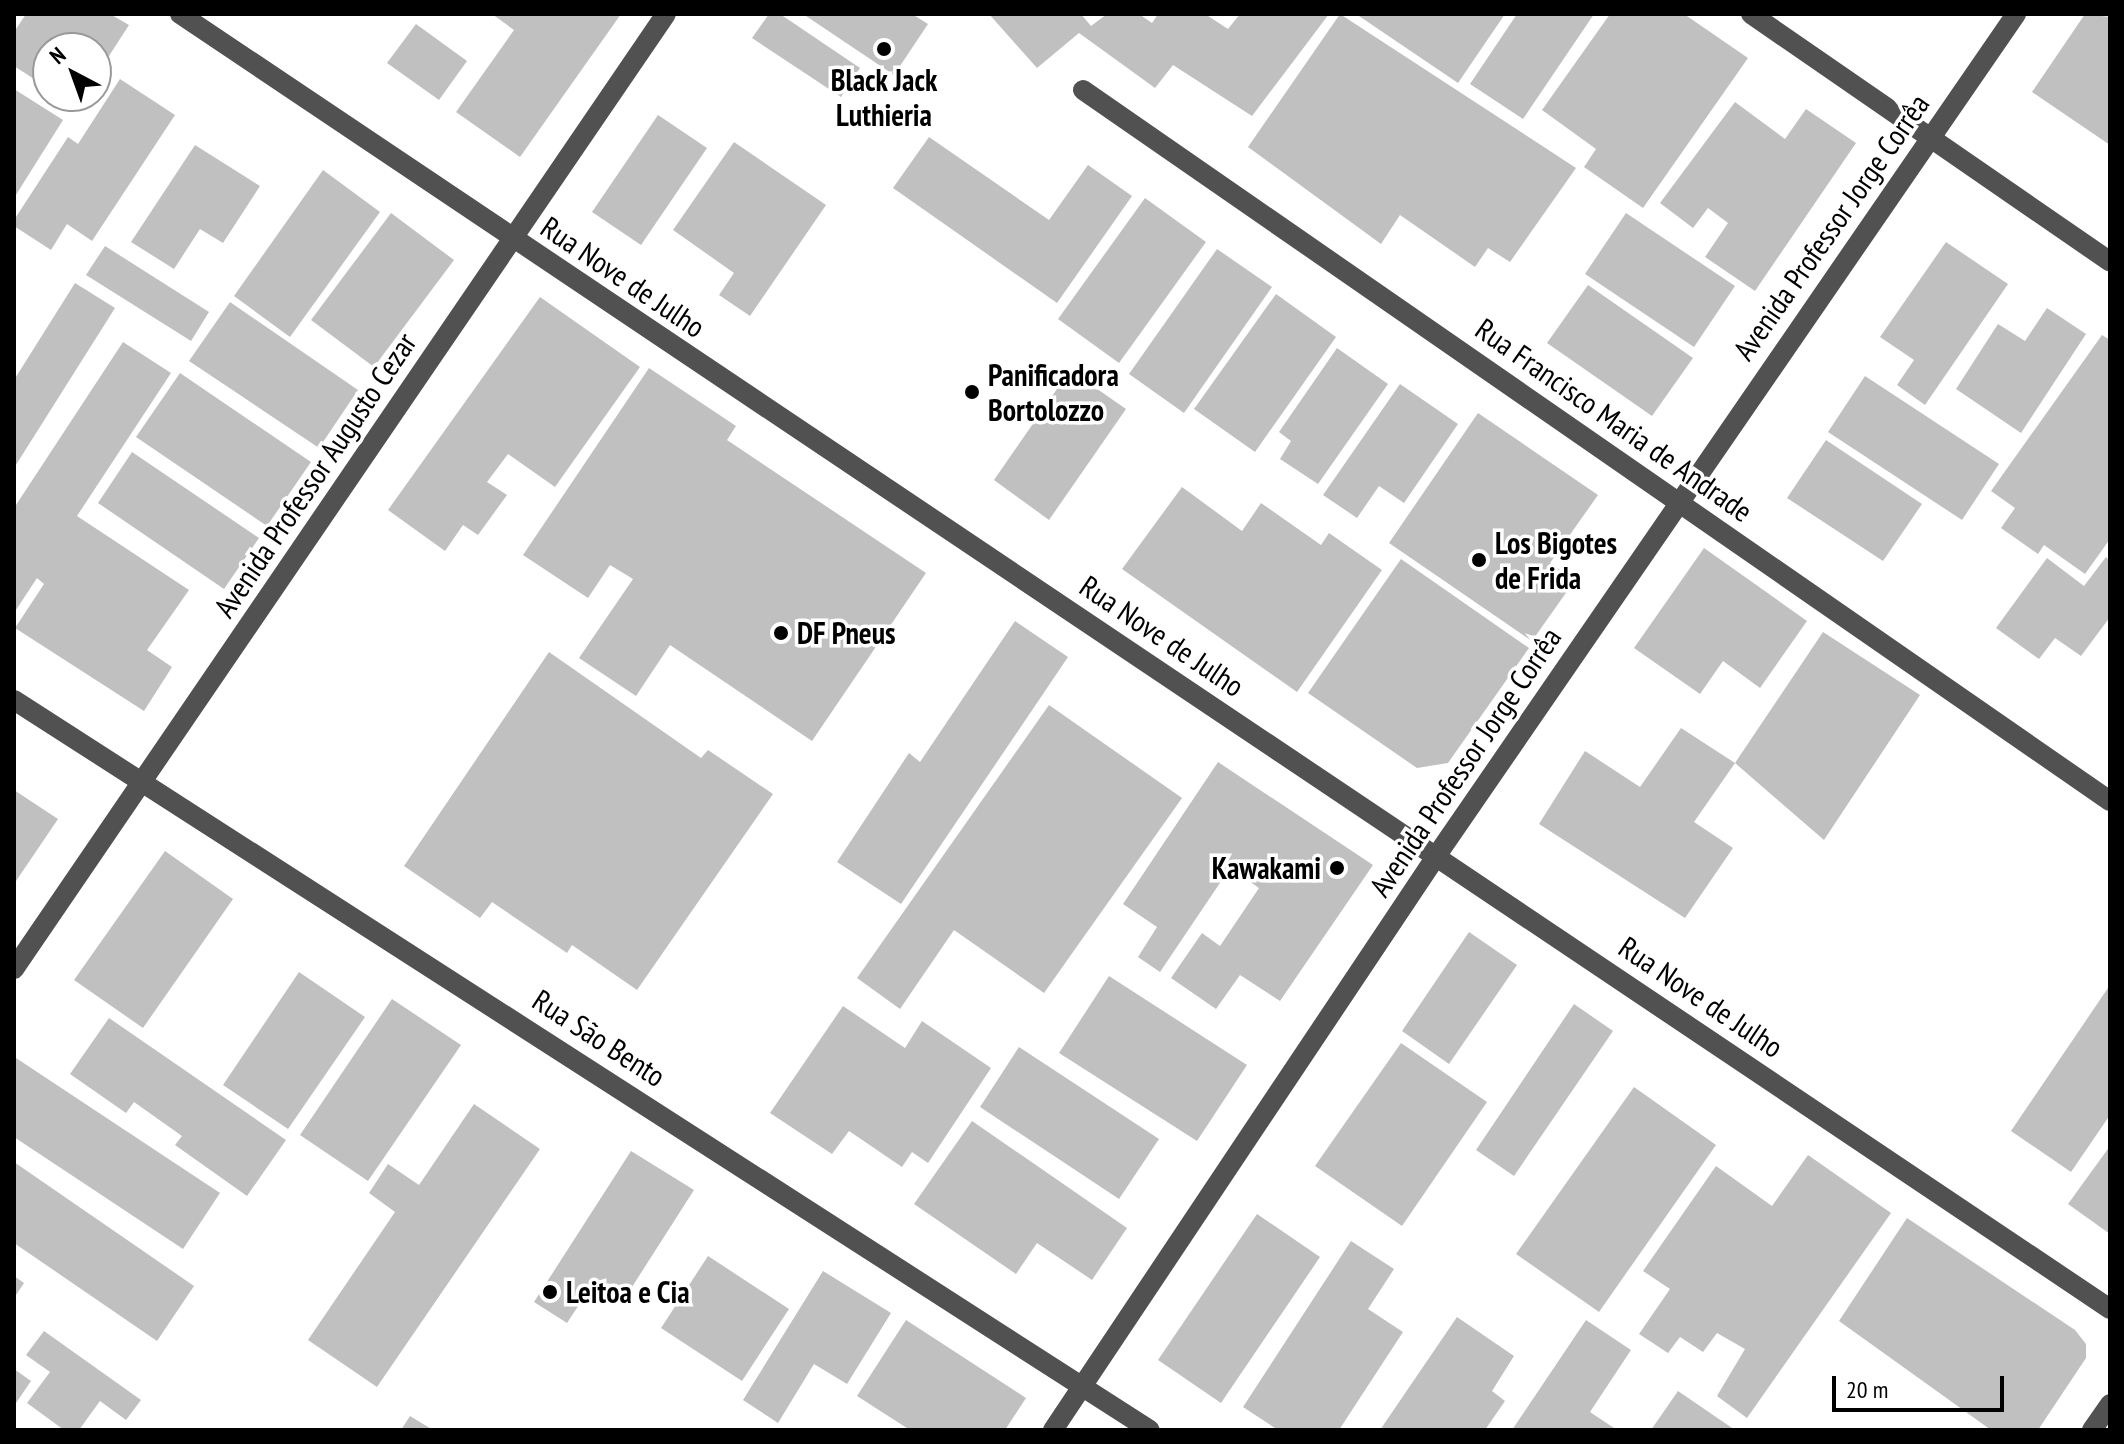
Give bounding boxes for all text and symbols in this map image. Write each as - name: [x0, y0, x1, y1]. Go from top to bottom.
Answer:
- north arrow: [32, 32, 112, 112]
- marker: Black Jack Luthieria: [875, 40, 893, 58]
- text: N: [44, 41, 71, 70]
- place label: Black Jack Luthieria: [830, 62, 938, 132]
- street label: Avenida Professor Jorge Corrêa: [1726, 87, 1936, 367]
- street label: Rua Nove de Julho: [534, 209, 712, 345]
- street label: Rua Francisco Maria de Andrade: [1468, 311, 1760, 529]
- street label: Avenida Professor Augusto Cezar: [206, 326, 424, 624]
- place label: Panificadora Bortolozzo: [988, 357, 1119, 428]
- marker: Panificadora Bortolozzo: [963, 383, 981, 401]
- place label: Los Bigotes de Frida: [1495, 525, 1617, 596]
- marker: Los Bigotes de Frida: [1470, 551, 1488, 569]
- street label: Rua Nove de Julho: [1073, 568, 1251, 704]
- place label: DF Pneus: [797, 615, 896, 651]
- street label: Avenida Professor Jorge Corrêa: [1362, 621, 1568, 903]
- marker: DF Pneus: [772, 624, 790, 642]
- place label: Kawakami: [1212, 850, 1321, 886]
- marker: Kawakami: [1328, 859, 1346, 877]
- street label: Rua Nove de Julho: [1612, 929, 1790, 1065]
- street label: Rua São Bento: [526, 982, 672, 1094]
- place label: Leitoa e Cia: [566, 1274, 690, 1310]
- marker: Leitoa e Cia: [541, 1283, 559, 1301]
- scale bar: [1836, 1360, 2008, 1410]
- text: 20 m: [1846, 1374, 1888, 1405]

